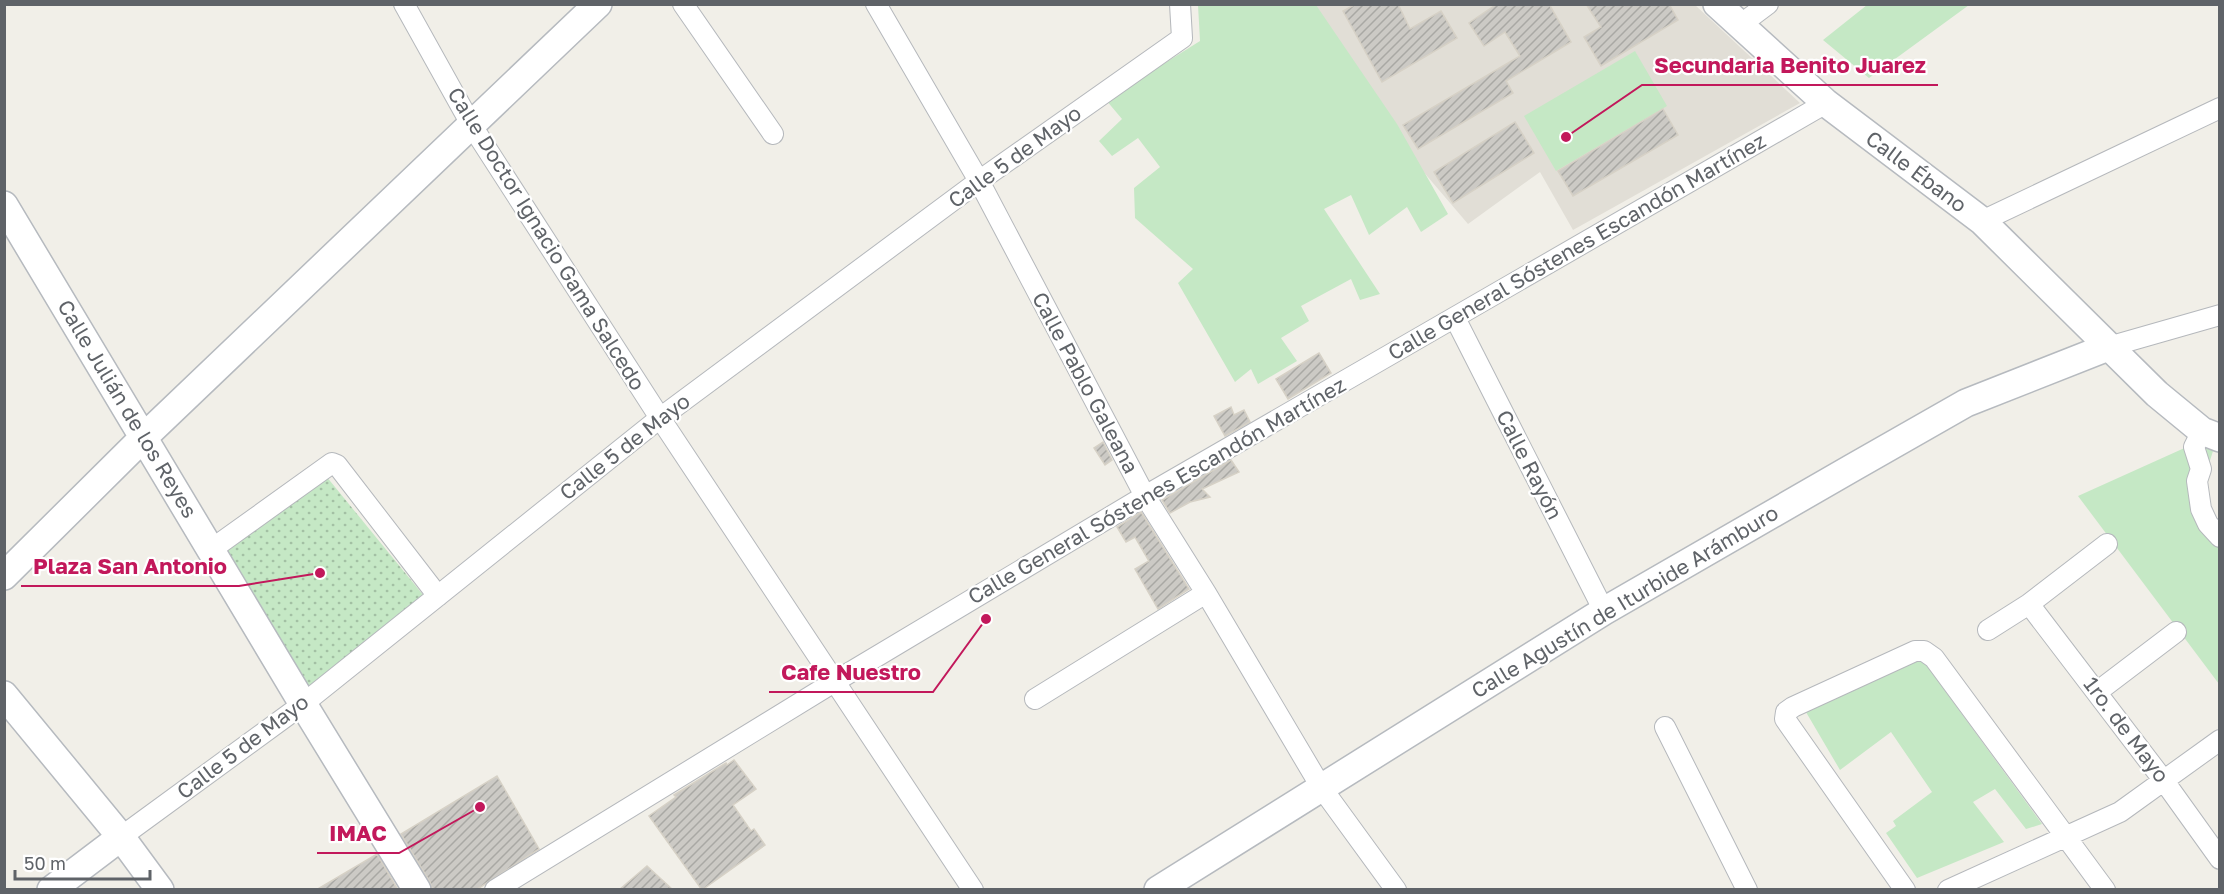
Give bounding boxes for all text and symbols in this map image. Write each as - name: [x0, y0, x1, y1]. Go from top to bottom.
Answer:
- callout: Secundaria Benito Juarez: [1642, 45, 1938, 85]
- text: Secundaria Benito Juarez: [1654, 51, 1926, 78]
- street label: Calle Doctor Ignacio Gama Salcedo: [442, 82, 651, 395]
- street label: Calle 5 de Mayo: [943, 99, 1086, 213]
- street label: Calle Ébano: [1861, 125, 1972, 218]
- street label: Calle General Sóstenes Escandón Martínez: [1383, 127, 1770, 365]
- street label: Calle Pablo Galeana: [1027, 287, 1145, 478]
- street label: Calle Julián de los Reyes: [52, 295, 203, 522]
- street label: Calle General Sóstenes Escandón Martínez: [963, 371, 1350, 609]
- street label: Calle 5 de Mayo: [554, 387, 695, 505]
- street label: Calle Rayón: [1491, 406, 1569, 524]
- street label: Calle Agustín de Iturbide Arámburo: [1466, 499, 1783, 703]
- callout: Plaza San Antonio: [21, 546, 239, 586]
- text: Plaza San Antonio: [33, 552, 227, 579]
- callout: Cafe Nuestro: [769, 652, 933, 692]
- text: Cafe Nuestro: [781, 658, 921, 685]
- street label: 1ro. de Mayo: [2079, 671, 2175, 787]
- street label: Calle 5 de Mayo: [171, 688, 313, 804]
- callout: IMAC: [317, 813, 399, 853]
- text: IMAC: [329, 819, 387, 846]
- scale bar: [15, 843, 150, 881]
- text: 50 m: [24, 852, 66, 874]

